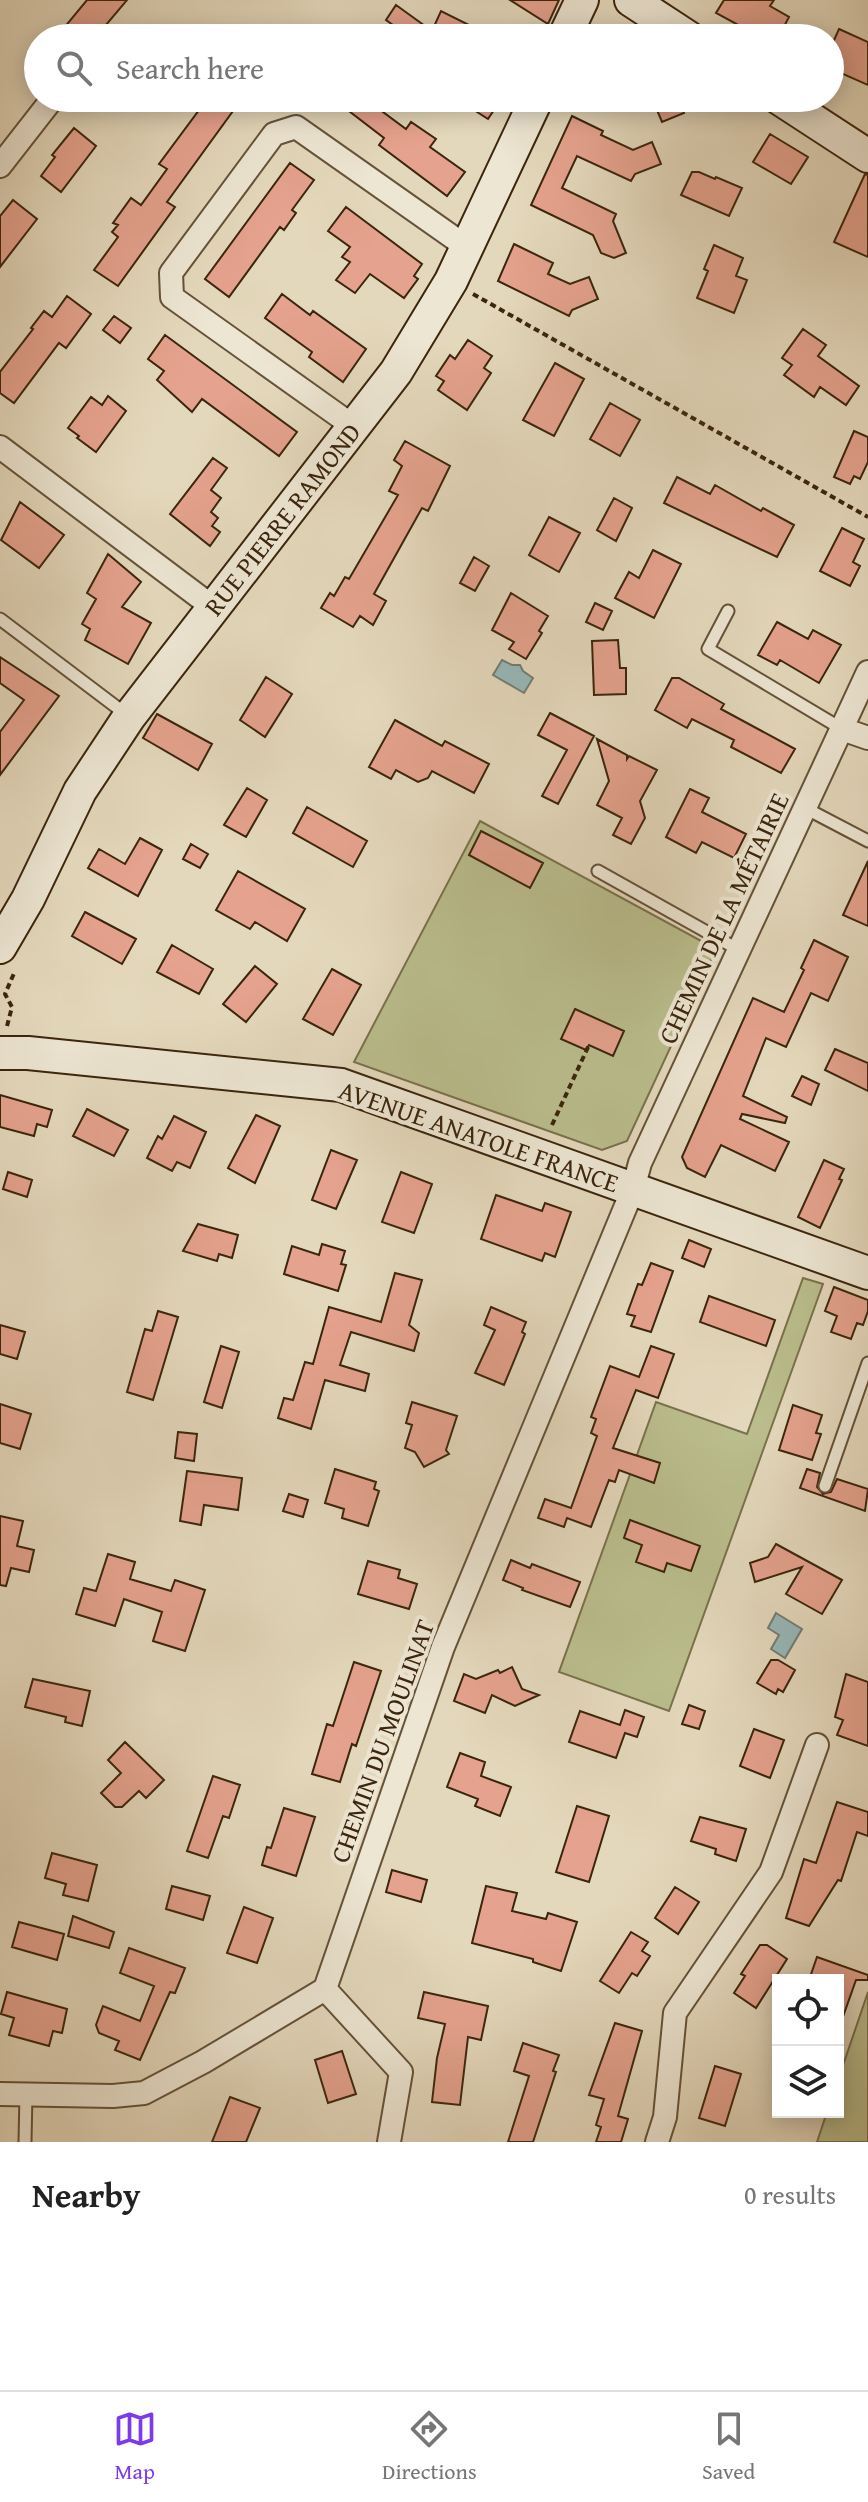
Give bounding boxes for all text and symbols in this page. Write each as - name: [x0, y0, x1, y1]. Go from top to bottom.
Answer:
- search box: [24, 24, 844, 112]
- icon: search: [52, 46, 96, 90]
- text: Search here: [116, 46, 264, 90]
- street label: RUE PIERRE RAMOND: [194, 414, 370, 624]
- street label: CHEMIN DE LA MÉTAIRIE: [648, 786, 798, 1050]
- street label: AVENUE ANATOLE FRANCE: [334, 1070, 624, 1202]
- street label: CHEMIN DU MOULINAT: [320, 1614, 444, 1868]
- map controls: [772, 1974, 844, 2118]
- button: locate: [772, 1974, 844, 2046]
- button: layers: [772, 2046, 844, 2118]
- text: Nearby: [32, 2170, 141, 2219]
- text: 0 results: [744, 2175, 836, 2214]
- tab: Map: [113, 2407, 157, 2487]
- tab: Directions: [382, 2407, 477, 2487]
- tab: Saved: [702, 2407, 755, 2487]

